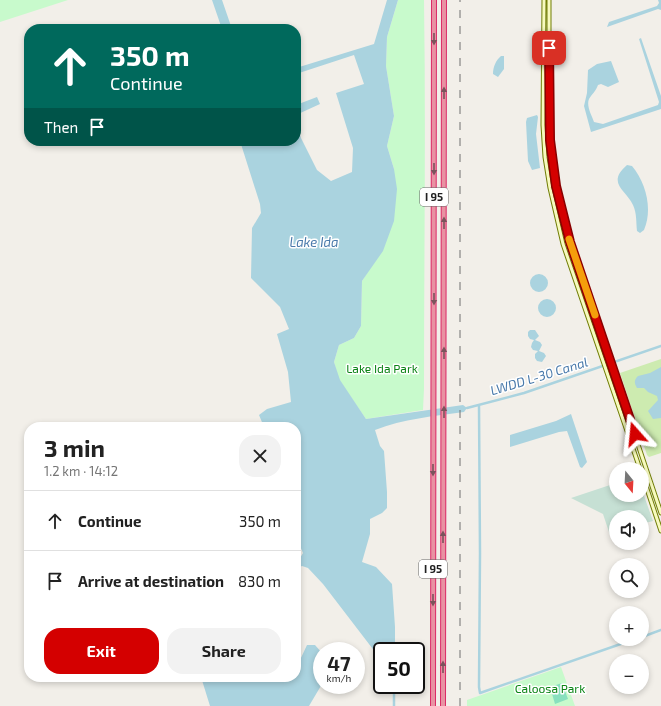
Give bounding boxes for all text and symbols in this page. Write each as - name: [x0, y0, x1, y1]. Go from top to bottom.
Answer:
- pin: [532, 31, 566, 65]
- one-way arrow: [431, 33, 437, 46]
- icon: arrive: [538, 37, 560, 59]
- text: 350 m: [110, 38, 190, 72]
- icon: ahead: [44, 40, 96, 92]
- text: Continue: [110, 72, 183, 94]
- one-way arrow: [441, 86, 447, 99]
- icon: arrive: [86, 116, 108, 138]
- text: Then: [44, 118, 78, 136]
- one-way arrow: [431, 163, 437, 176]
- road number: I 95: [420, 188, 448, 206]
- one-way arrow: [441, 216, 447, 229]
- water label: Lake Ida: [290, 234, 338, 250]
- one-way arrow: [431, 293, 437, 306]
- one-way arrow: [441, 346, 447, 359]
- water label: LWDD L-30 Canal: [488, 353, 590, 398]
- park label: Lake Ida Park: [346, 361, 418, 375]
- one-way arrow: [441, 405, 447, 418]
- position arrow: [614, 413, 656, 455]
- text: 3 min: [44, 433, 105, 462]
- button: close: [239, 435, 281, 477]
- north arrow: [609, 462, 649, 502]
- map controls: [609, 462, 649, 694]
- text: 1.2 km · 14:12: [44, 463, 118, 479]
- one-way arrow: [430, 464, 436, 477]
- icon: ahead: [44, 510, 66, 532]
- button: sound: [609, 510, 649, 550]
- text: Continue: [78, 512, 141, 530]
- text: 350 m: [239, 512, 281, 530]
- one-way arrow: [440, 531, 447, 543]
- button: search: [609, 558, 649, 598]
- road number: I 95: [419, 560, 447, 578]
- icon: arrive: [44, 570, 66, 592]
- text: Arrive at destination: [78, 572, 224, 590]
- text: 830 m: [238, 572, 281, 590]
- one-way arrow: [430, 594, 436, 607]
- button: +: [609, 606, 649, 646]
- button: Exit: [44, 628, 159, 674]
- button: Share: [167, 628, 281, 674]
- speed limit sign: 50: [373, 642, 425, 694]
- text: 47: [327, 651, 351, 675]
- button: −: [609, 654, 649, 694]
- one-way arrow: [440, 660, 446, 673]
- text: km/h: [327, 672, 351, 684]
- park label: Caloosa Park: [515, 681, 585, 695]

